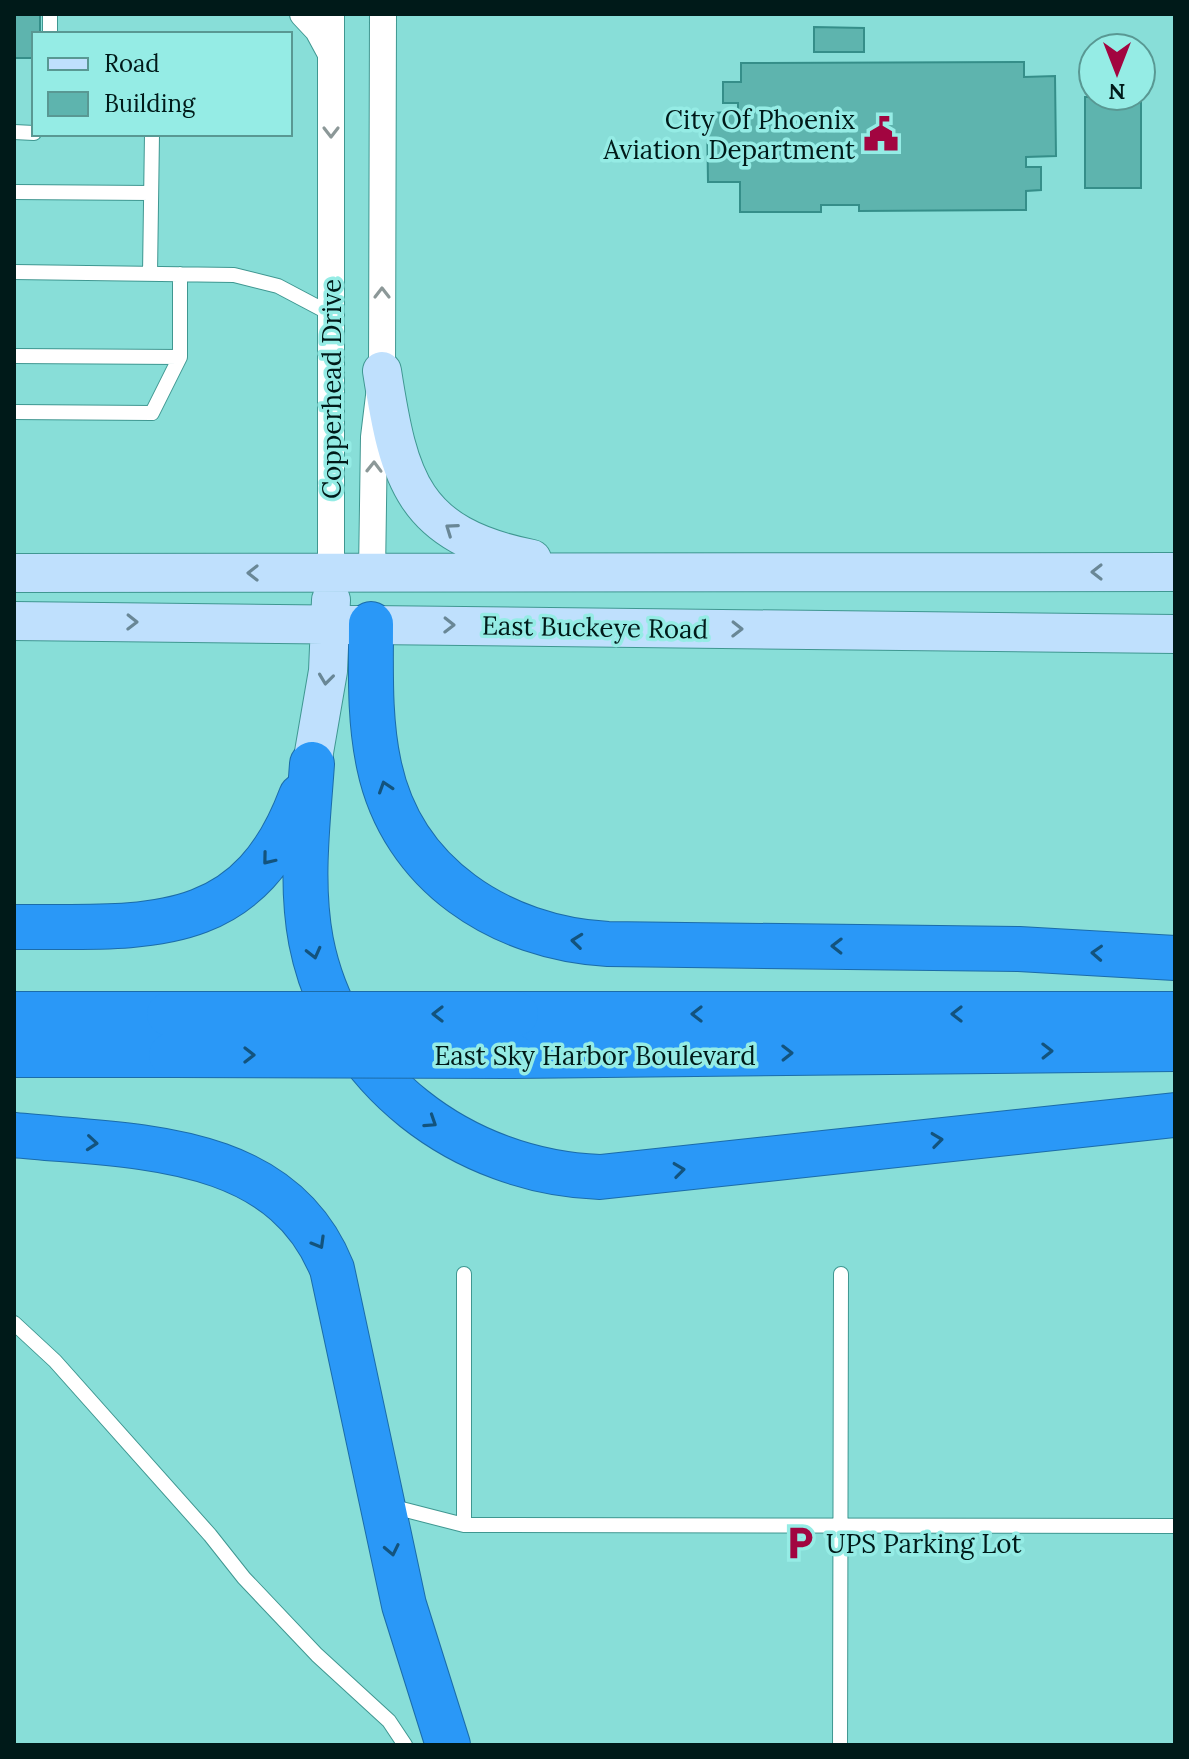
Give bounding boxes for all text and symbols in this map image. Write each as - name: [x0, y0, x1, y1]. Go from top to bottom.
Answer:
- legend: [32, 32, 292, 136]
- north arrow: [1077, 32, 1157, 112]
- text: Road: [104, 48, 160, 79]
- text: N: [1108, 78, 1126, 106]
- text: Building: [104, 88, 196, 119]
- place label: City Of Phoenix Aviation Department: [603, 103, 855, 166]
- public building icon: City Of Phoenix Aviation Department: [862, 115, 900, 153]
- one-way arrow: [322, 126, 340, 139]
- street label: Copperhead Drive: [315, 279, 348, 499]
- one-way arrow: [374, 286, 391, 299]
- one-way arrow: [365, 460, 383, 473]
- one-way arrow: [445, 524, 459, 539]
- one-way arrow: [1090, 563, 1103, 581]
- one-way arrow: [246, 564, 259, 582]
- street label: East Buckeye Road: [482, 609, 708, 645]
- one-way arrow: [126, 613, 139, 631]
- one-way arrow: [443, 616, 456, 634]
- one-way arrow: [731, 620, 744, 638]
- one-way arrow: [318, 673, 335, 686]
- one-way arrow: [379, 781, 395, 795]
- one-way arrow: [263, 850, 278, 864]
- one-way arrow: [570, 933, 583, 950]
- one-way arrow: [830, 937, 843, 955]
- one-way arrow: [1090, 944, 1103, 961]
- one-way arrow: [305, 945, 322, 959]
- one-way arrow: [431, 1005, 444, 1023]
- one-way arrow: [690, 1005, 703, 1023]
- one-way arrow: [950, 1005, 963, 1023]
- street label: East Sky Harbor Boulevard: [434, 1039, 756, 1072]
- one-way arrow: [1041, 1042, 1054, 1059]
- one-way arrow: [781, 1044, 794, 1062]
- one-way arrow: [243, 1046, 256, 1064]
- one-way arrow: [423, 1112, 437, 1127]
- one-way arrow: [931, 1132, 944, 1149]
- one-way arrow: [86, 1134, 99, 1151]
- one-way arrow: [673, 1161, 686, 1178]
- one-way arrow: [309, 1234, 325, 1249]
- parking icon: UPS Parking Lot: [781, 1524, 819, 1562]
- place label: UPS Parking Lot: [826, 1527, 1022, 1560]
- one-way arrow: [383, 1542, 400, 1556]

